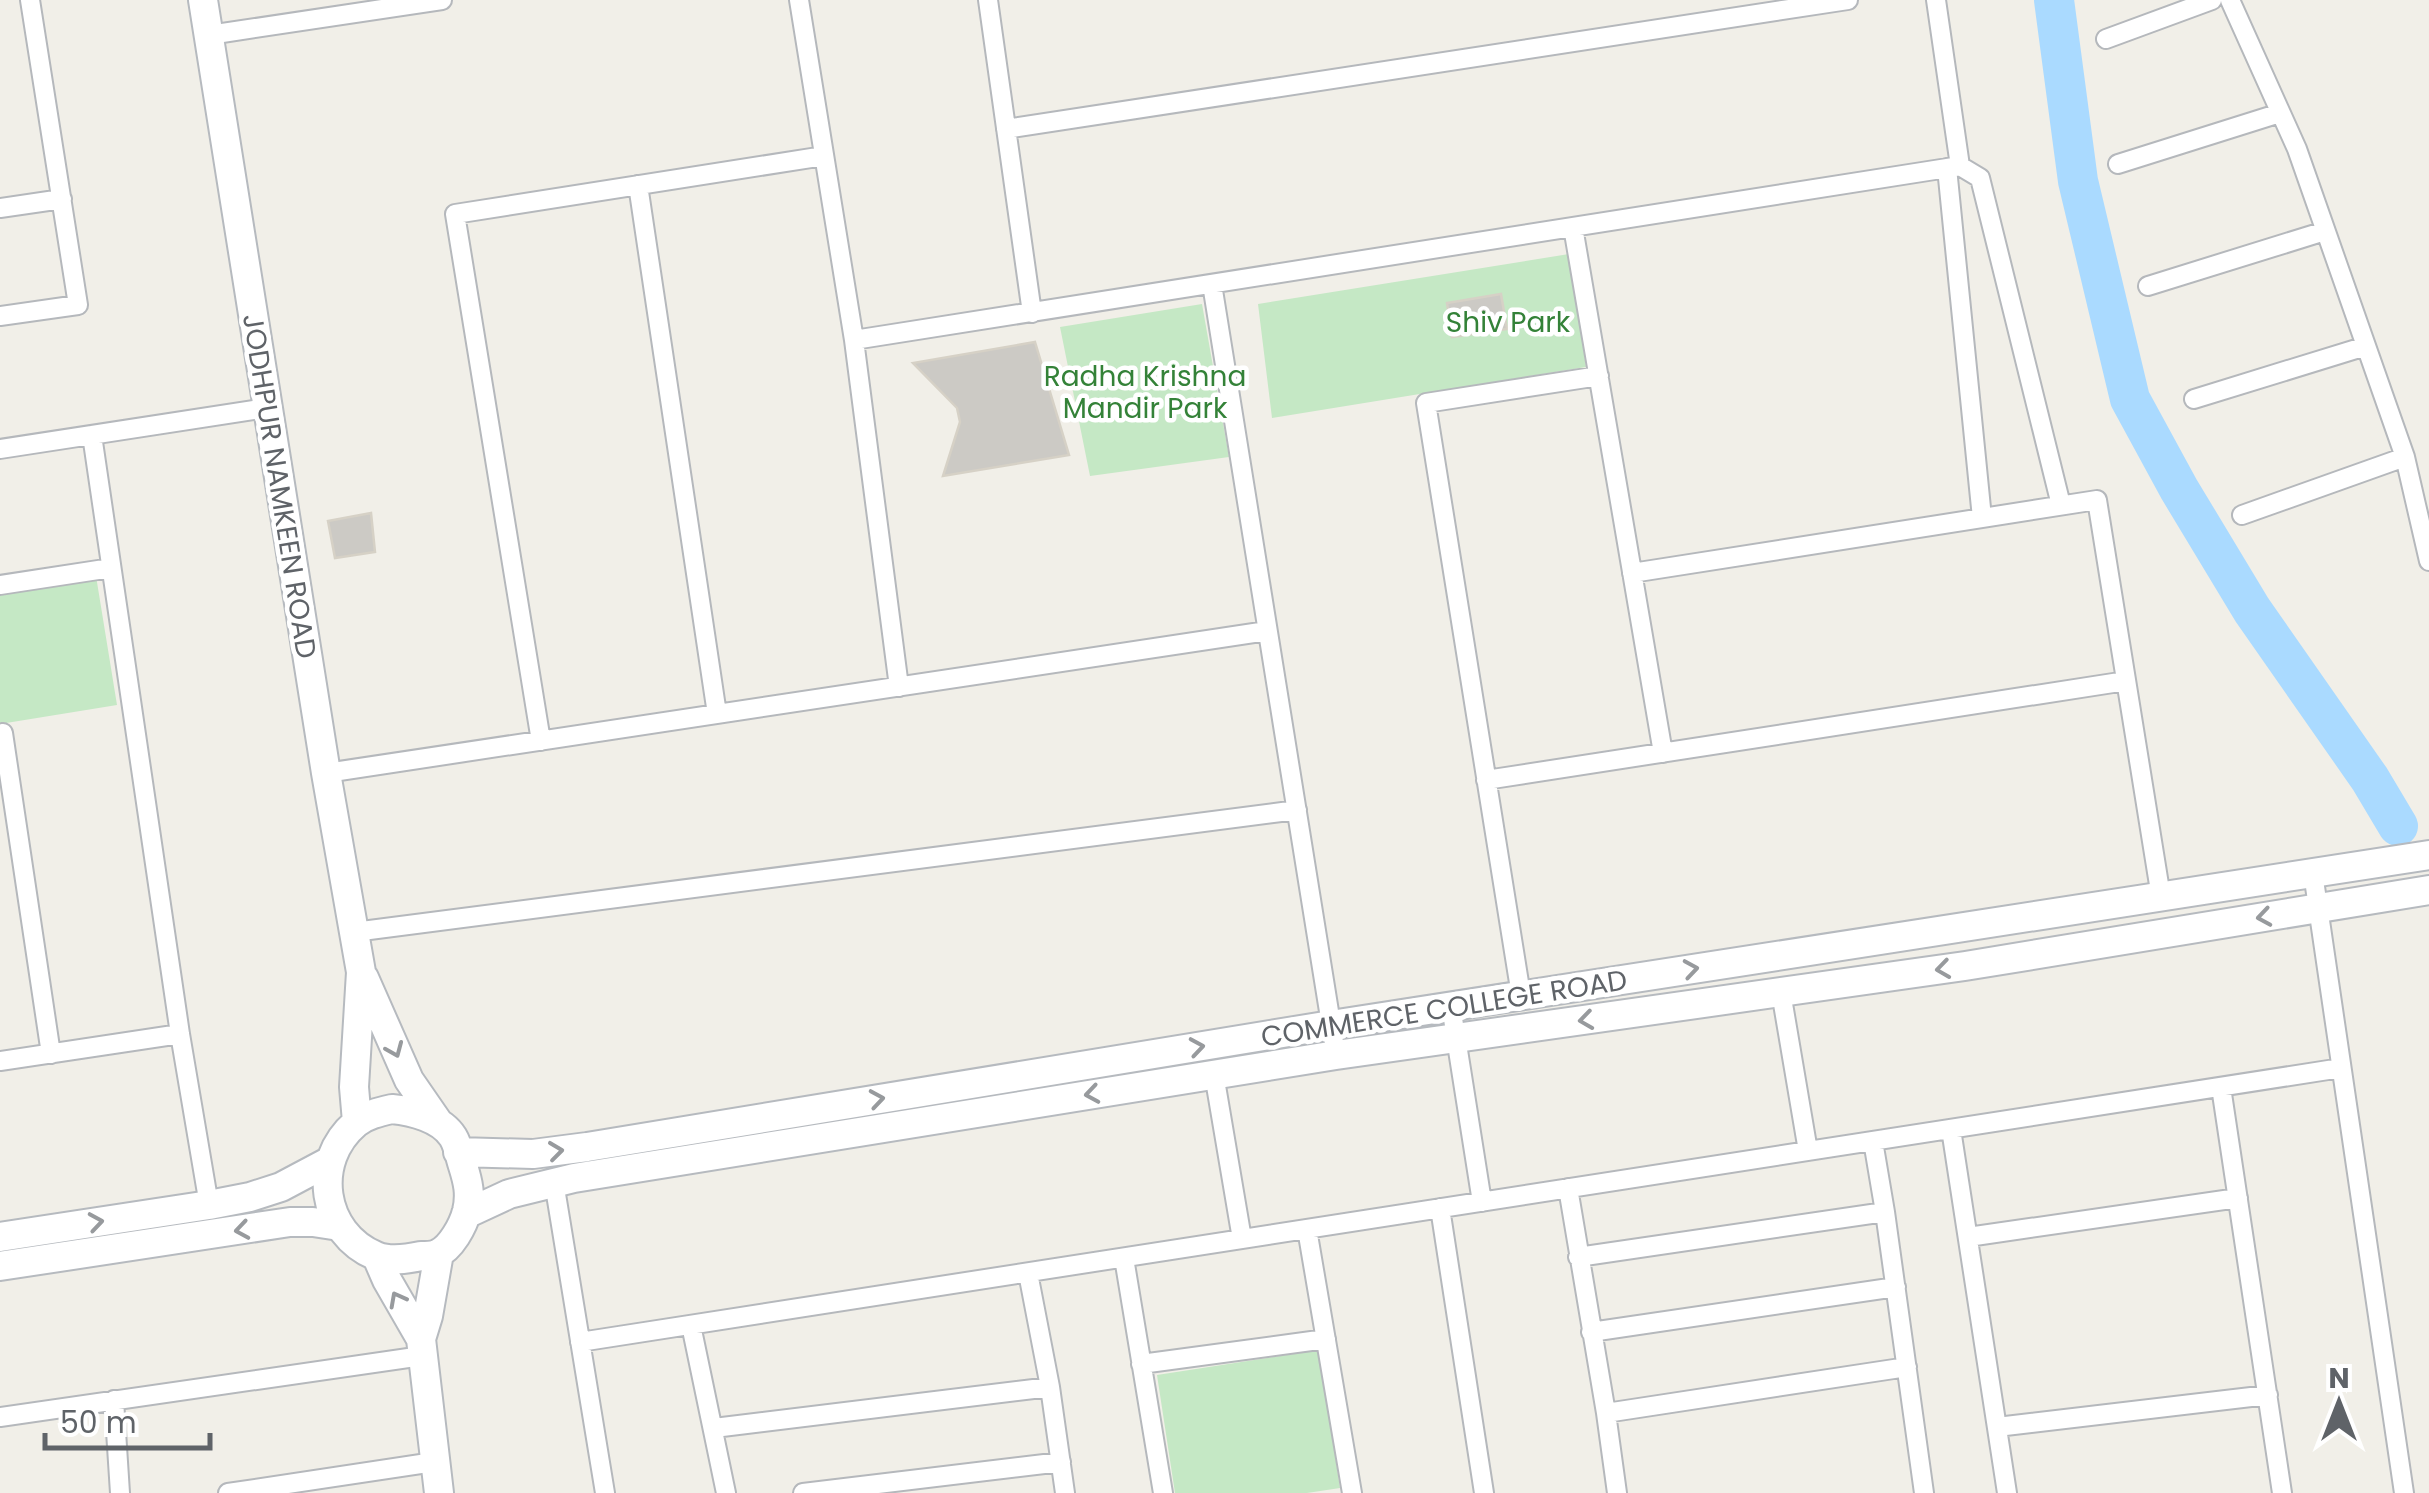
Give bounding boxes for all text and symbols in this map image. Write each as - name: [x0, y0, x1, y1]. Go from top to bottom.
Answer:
- park label: Shiv Park: [1446, 303, 1571, 342]
- street label: JODHPUR NAMKEEN ROAD: [233, 311, 326, 661]
- park label: Radha Krishna Mandir Park: [1044, 357, 1246, 428]
- one-way arrow: [2255, 906, 2272, 927]
- one-way arrow: [1935, 958, 1951, 979]
- street label: COMMERCE COLLEGE ROAD: [1258, 960, 1630, 1057]
- one-way arrow: [1683, 960, 1700, 981]
- one-way arrow: [1578, 1008, 1595, 1029]
- one-way arrow: [1189, 1037, 1206, 1058]
- one-way arrow: [383, 1040, 403, 1058]
- one-way arrow: [1084, 1083, 1100, 1104]
- one-way arrow: [868, 1090, 885, 1111]
- one-way arrow: [548, 1141, 564, 1162]
- one-way arrow: [88, 1213, 105, 1234]
- one-way arrow: [234, 1219, 250, 1240]
- one-way arrow: [390, 1292, 409, 1310]
- north arrow: [2289, 1353, 2389, 1453]
- text: N: [2328, 1359, 2350, 1398]
- scale bar: [45, 1388, 210, 1450]
- text: 50 m: [60, 1401, 137, 1444]

